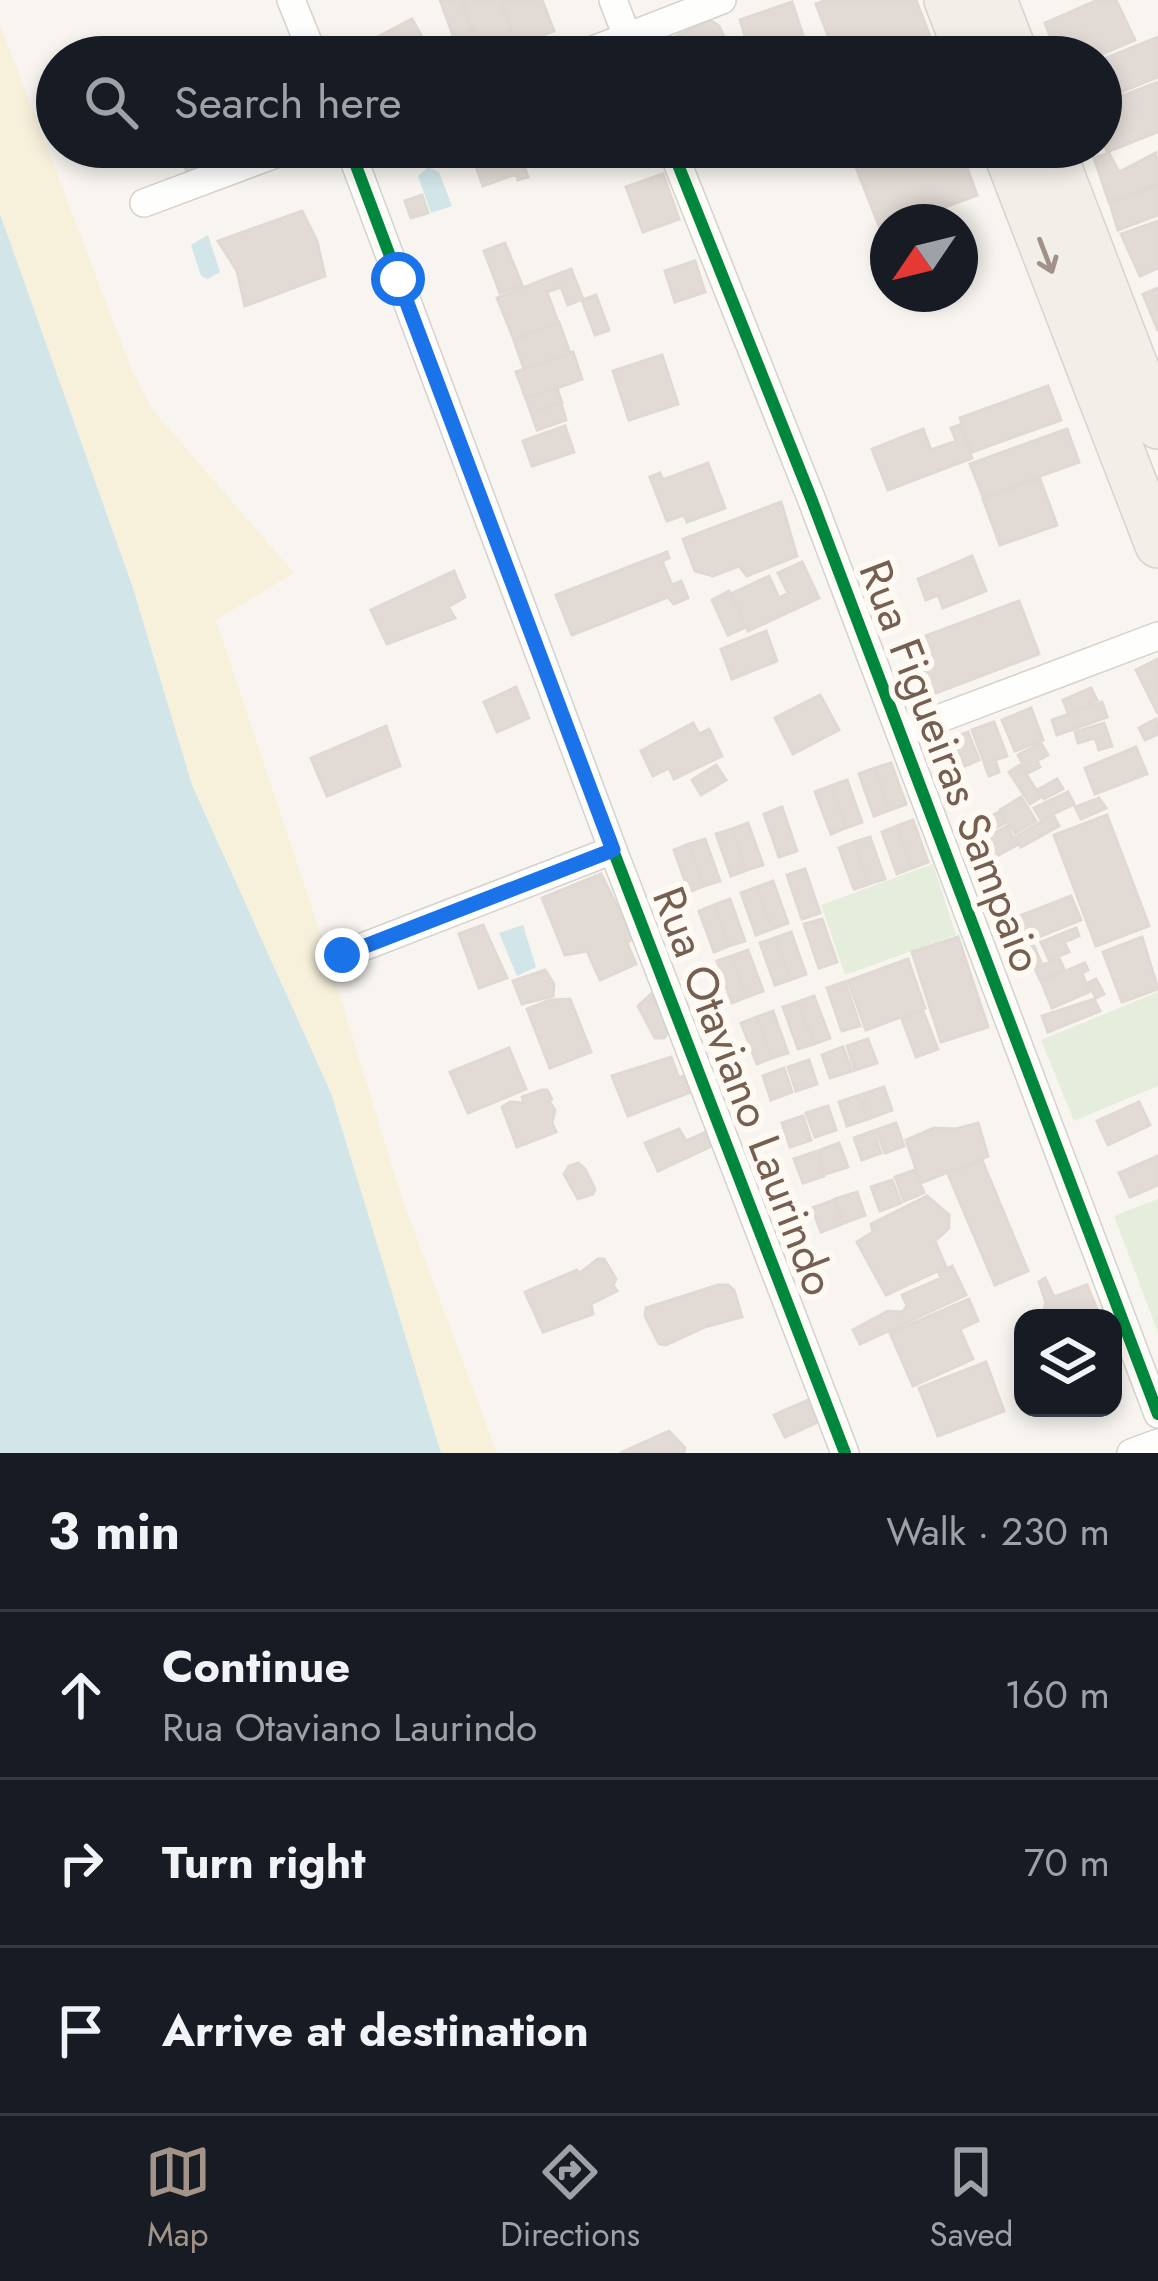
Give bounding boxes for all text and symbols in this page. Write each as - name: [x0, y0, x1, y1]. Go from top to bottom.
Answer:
- search box: [36, 36, 1122, 168]
- icon: search: [78, 69, 144, 135]
- text: Search here: [174, 70, 402, 135]
- north arrow: [870, 204, 978, 312]
- one-way arrow: [1037, 237, 1058, 274]
- route start: [371, 252, 425, 306]
- street label: Rua Figueiras Sampaio: [843, 551, 1059, 981]
- street label: Rua Otaviano Laurindo: [636, 877, 852, 1305]
- route end: [315, 928, 369, 982]
- map controls: [1014, 1309, 1122, 1417]
- button: layers: [1014, 1309, 1122, 1417]
- text: 3 min: [48, 1494, 180, 1568]
- text: Walk · 230 m: [886, 1503, 1110, 1560]
- text: Continue: [162, 1634, 350, 1699]
- icon: ahead: [48, 1662, 114, 1728]
- text: 160 m: [1004, 1666, 1110, 1723]
- text: Rua Otaviano Laurindo: [162, 1699, 537, 1756]
- icon: right: [48, 1830, 114, 1896]
- text: Turn right: [162, 1830, 366, 1895]
- text: 70 m: [1024, 1834, 1110, 1891]
- icon: arrive: [48, 1998, 114, 2064]
- text: Arrive at destination: [162, 1998, 589, 2063]
- tab: Map: [145, 2139, 211, 2258]
- tab: Directions: [500, 2139, 640, 2258]
- tab: Saved: [930, 2139, 1013, 2258]

